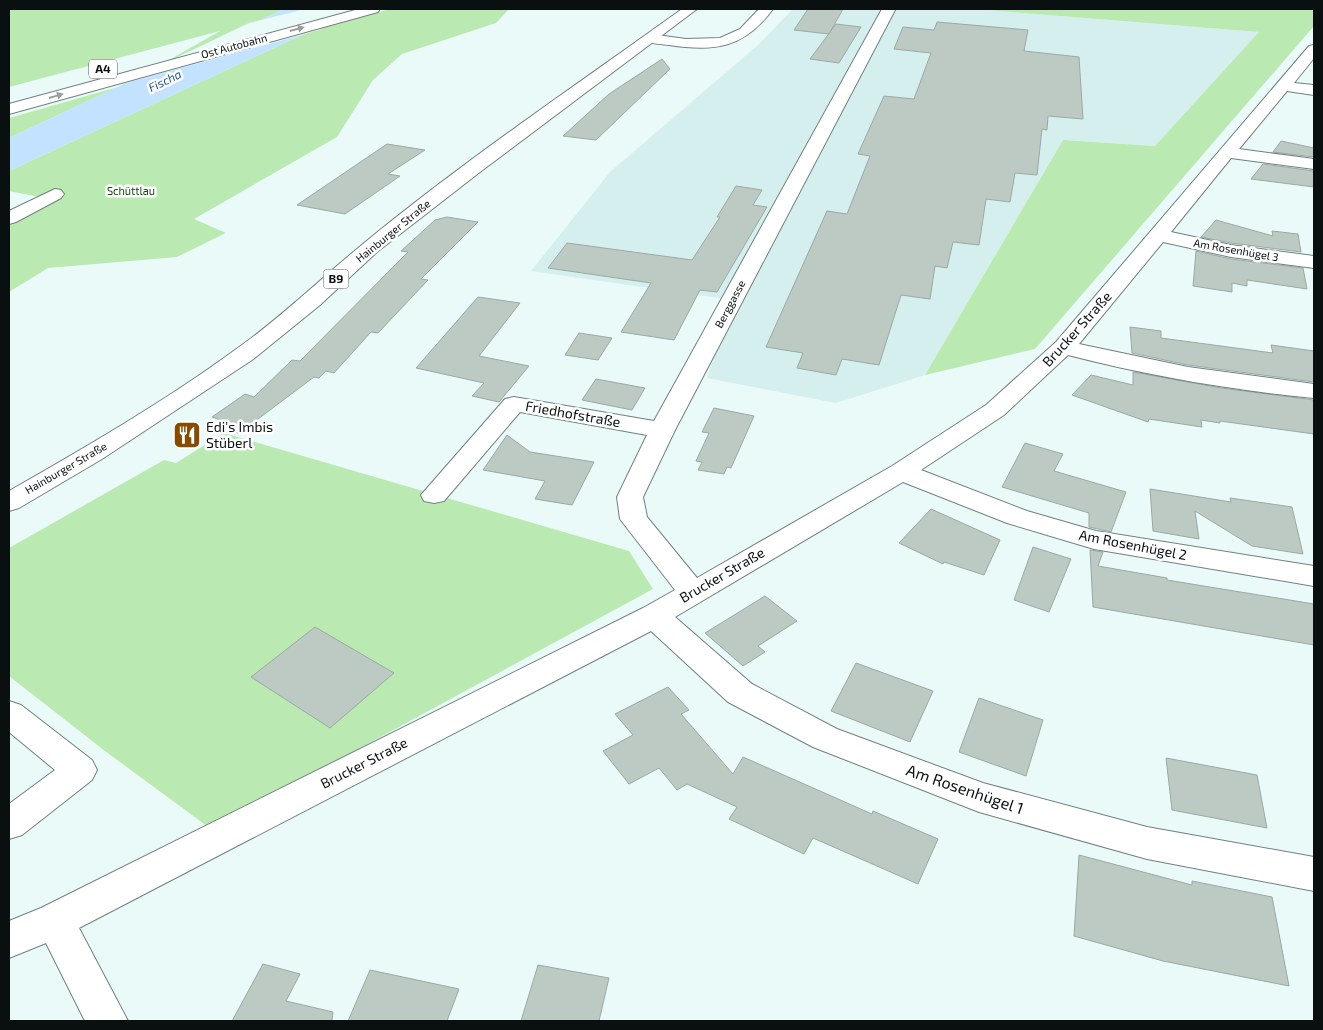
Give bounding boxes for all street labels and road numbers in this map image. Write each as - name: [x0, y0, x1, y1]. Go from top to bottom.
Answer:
- street label: Ost Autobahn: [199, 30, 268, 61]
- road number: A4: [89, 60, 117, 78]
- street label: Hainburger Straße: [353, 197, 433, 265]
- street label: Am Rosenhügel 3: [1193, 236, 1280, 263]
- road number: B9: [324, 270, 348, 288]
- street label: Berggasse: [712, 277, 748, 330]
- street label: Brucker Straße: [1038, 288, 1115, 370]
- street label: Friedhofstraße: [524, 397, 622, 430]
- street label: Hainburger Straße: [23, 439, 109, 496]
- street label: Am Rosenhügel 2: [1078, 526, 1189, 563]
- street label: Brucker Straße: [676, 543, 767, 606]
- street label: Brucker Straße: [317, 733, 410, 792]
- street label: Am Rosenhügel 1: [904, 760, 1026, 817]

